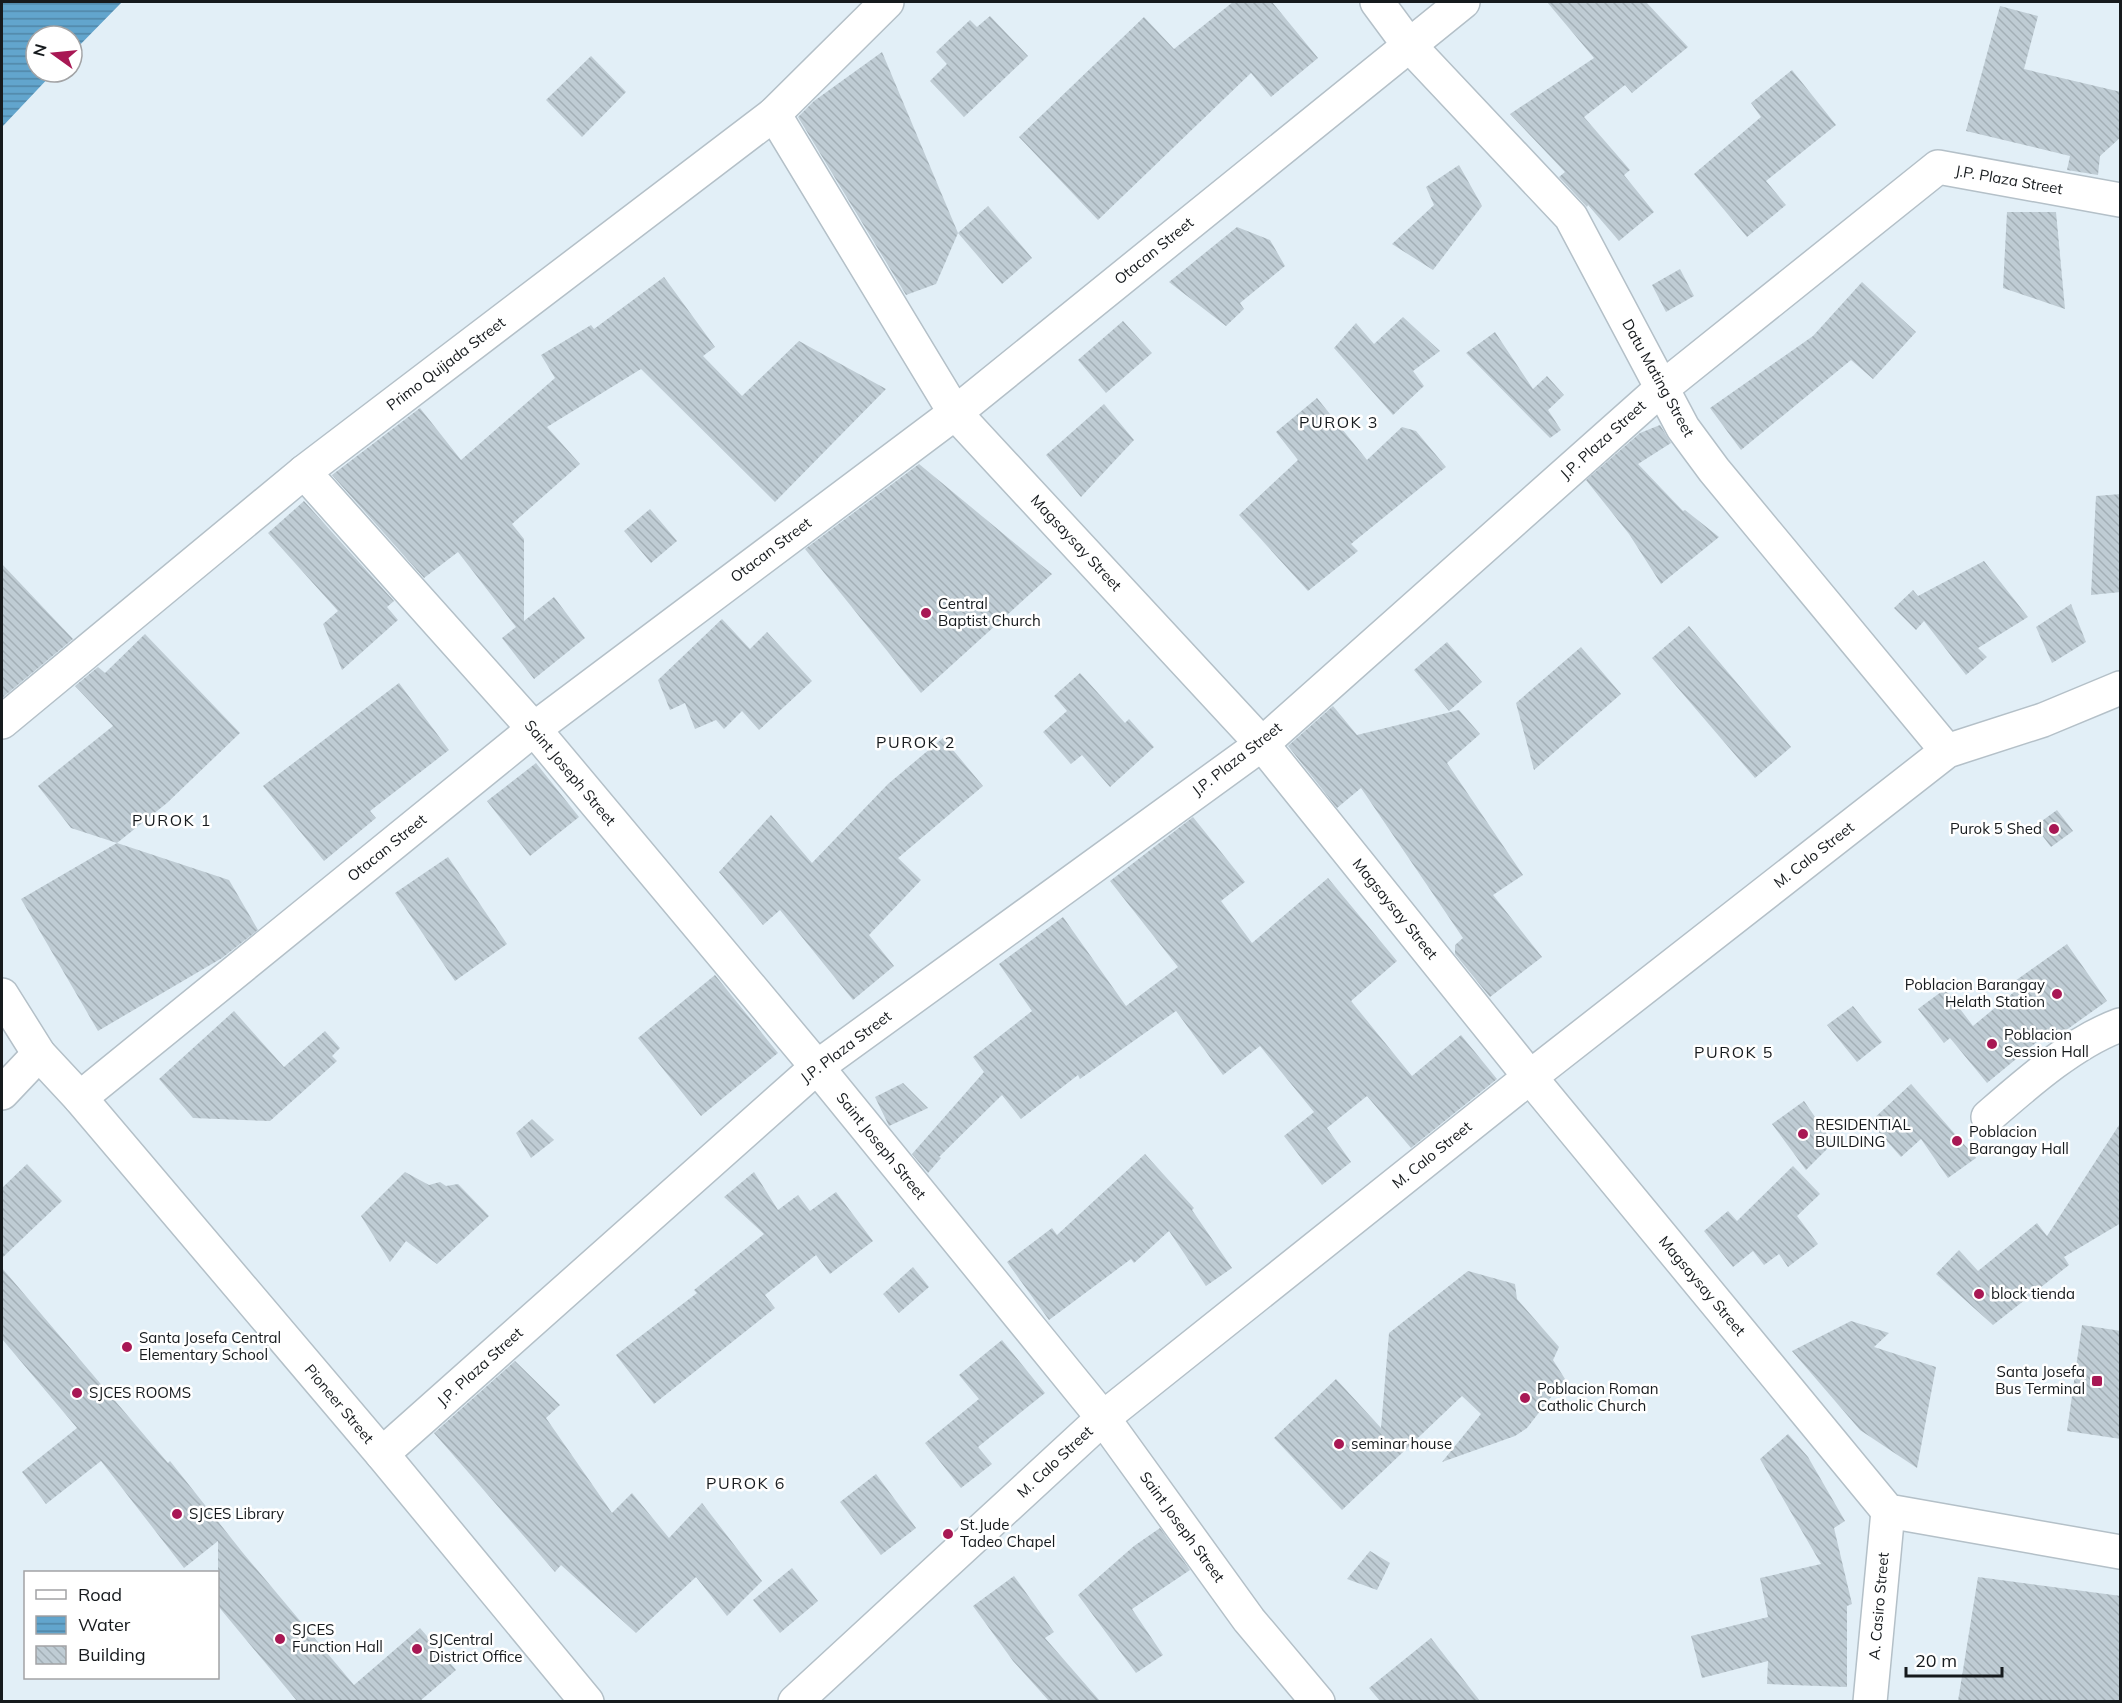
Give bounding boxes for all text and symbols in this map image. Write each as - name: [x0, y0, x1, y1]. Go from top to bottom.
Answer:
- north arrow: [24, 24, 84, 84]
- text: N: [28, 42, 51, 59]
- street label: J.P. Plaza Street: [1954, 161, 2064, 198]
- street label: Otacan Street: [1110, 213, 1197, 288]
- street label: Primo Quijada Street: [382, 313, 509, 415]
- street label: Datu Mating Street: [1618, 315, 1699, 440]
- street label: J.P. Plaza Street: [1556, 396, 1649, 483]
- district label: PUROK 3: [1299, 412, 1379, 432]
- street label: Magsaysay Street: [1027, 491, 1126, 595]
- street label: Otacan Street: [726, 513, 815, 586]
- place label: Central Baptist Church: [938, 594, 1041, 630]
- marker: Central Baptist Church: [919, 606, 933, 620]
- street label: Saint Joseph Street: [521, 716, 620, 829]
- street label: J.P. Plaza Street: [1188, 718, 1285, 800]
- district label: PUROK 2: [876, 732, 956, 752]
- district label: PUROK 1: [132, 810, 212, 830]
- street label: Otacan Street: [343, 810, 430, 885]
- street label: M. Calo Street: [1770, 817, 1858, 892]
- place label: Purok 5 Shed: [1950, 819, 2042, 838]
- marker: Purok 5 Shed: [2047, 822, 2061, 836]
- street label: Magsaysay Street: [1349, 854, 1442, 963]
- place label: Poblacion Barangay Helath Station: [1905, 975, 2045, 1011]
- marker: Poblacion Barangay Helath Station: [2050, 987, 2064, 1001]
- street label: J.P. Plaza Street: [796, 1006, 895, 1087]
- place label: Poblacion Session Hall: [2004, 1025, 2089, 1061]
- marker: Poblacion Session Hall: [1985, 1037, 1999, 1051]
- district label: PUROK 5: [1694, 1042, 1774, 1062]
- street label: Saint Joseph Street: [832, 1088, 930, 1203]
- place label: RESIDENTIAL BUILDING: [1815, 1115, 1911, 1151]
- street label: M. Calo Street: [1388, 1117, 1475, 1192]
- place label: Poblacion Barangay Hall: [1969, 1122, 2069, 1158]
- marker: RESIDENTIAL BUILDING: [1796, 1127, 1810, 1141]
- marker: Poblacion Barangay Hall: [1950, 1134, 1964, 1148]
- street label: Magsaysay Street: [1655, 1232, 1750, 1340]
- place label: block tienda: [1991, 1284, 2075, 1303]
- marker: block tienda: [1972, 1287, 1986, 1301]
- street label: J.P. Plaza Street: [433, 1323, 526, 1410]
- place label: Santa Josefa Central Elementary School: [139, 1328, 281, 1364]
- marker: Santa Josefa Central Elementary School: [120, 1340, 134, 1354]
- street label: Pioneer Street: [301, 1360, 378, 1447]
- place label: Santa Josefa Bus Terminal: [1995, 1362, 2085, 1398]
- marker: Santa Josefa Bus Terminal: [2090, 1374, 2104, 1388]
- place label: Poblacion Roman Catholic Church: [1537, 1379, 1659, 1415]
- place label: SJCES ROOMS: [89, 1383, 191, 1402]
- marker: SJCES ROOMS: [70, 1386, 84, 1400]
- marker: Poblacion Roman Catholic Church: [1518, 1391, 1532, 1405]
- street label: M. Calo Street: [1013, 1422, 1097, 1502]
- place label: seminar house: [1351, 1434, 1452, 1453]
- marker: seminar house: [1332, 1437, 1346, 1451]
- street label: Saint Joseph Street: [1136, 1468, 1229, 1586]
- district label: PUROK 6: [706, 1473, 786, 1493]
- place label: SJCES Library: [189, 1504, 284, 1523]
- marker: SJCES Library: [170, 1507, 184, 1521]
- place label: St.Jude Tadeo Chapel: [960, 1515, 1055, 1551]
- marker: St.Jude Tadeo Chapel: [941, 1527, 955, 1541]
- street label: A. Casiro Street: [1864, 1551, 1893, 1661]
- legend: [24, 1571, 219, 1679]
- text: Road: [78, 1583, 122, 1606]
- text: Water: [78, 1613, 131, 1636]
- place label: SJCES Function Hall: [292, 1620, 383, 1656]
- place label: SJCentral District Office: [429, 1630, 522, 1666]
- marker: SJCES Function Hall: [273, 1632, 287, 1646]
- scale bar: [1906, 1640, 2002, 1678]
- marker: SJCentral District Office: [410, 1642, 424, 1656]
- text: Building: [78, 1643, 146, 1666]
- text: 20 m: [1915, 1649, 1957, 1672]

